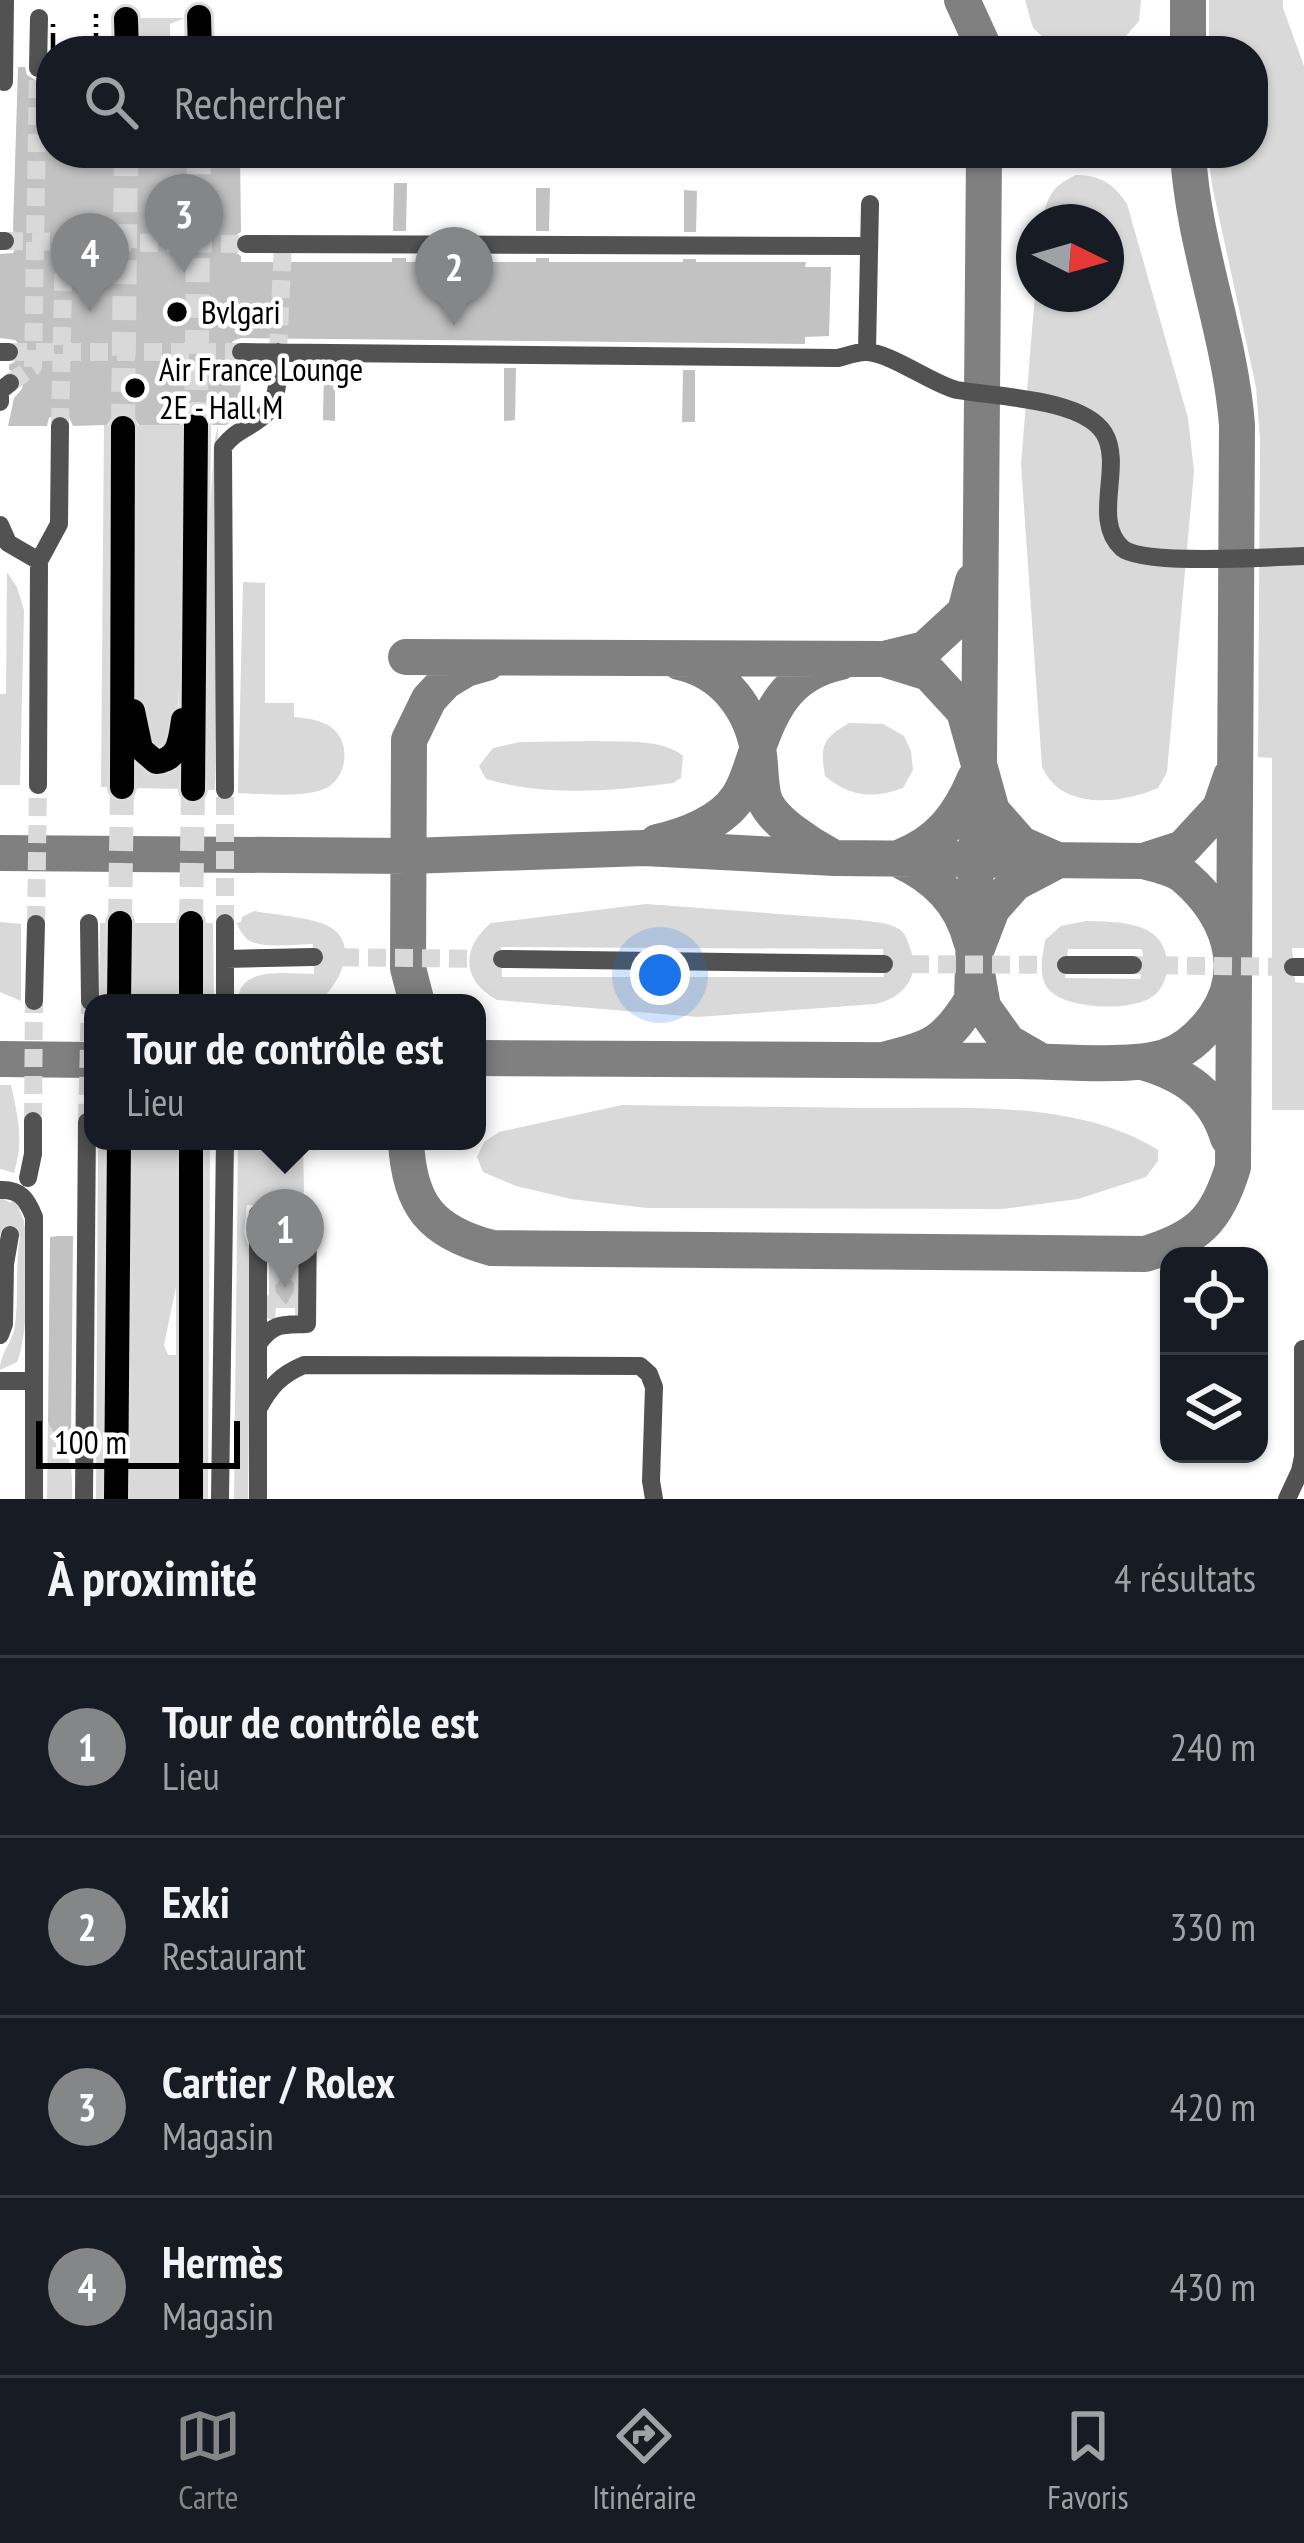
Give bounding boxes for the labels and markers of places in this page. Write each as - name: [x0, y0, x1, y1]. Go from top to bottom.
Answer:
- pin: 3: [145, 174, 223, 273]
- pin: 4: [51, 213, 129, 312]
- pin: 2: [415, 227, 493, 326]
- place label: Bvlgari: [201, 290, 281, 333]
- marker: Bvlgari: [164, 299, 190, 325]
- place label: Air France Lounge 2E - Hall M: [159, 347, 363, 428]
- marker: Air France Lounge 2E - Hall M: [122, 375, 148, 401]
- pin: 1: [246, 1189, 324, 1288]

